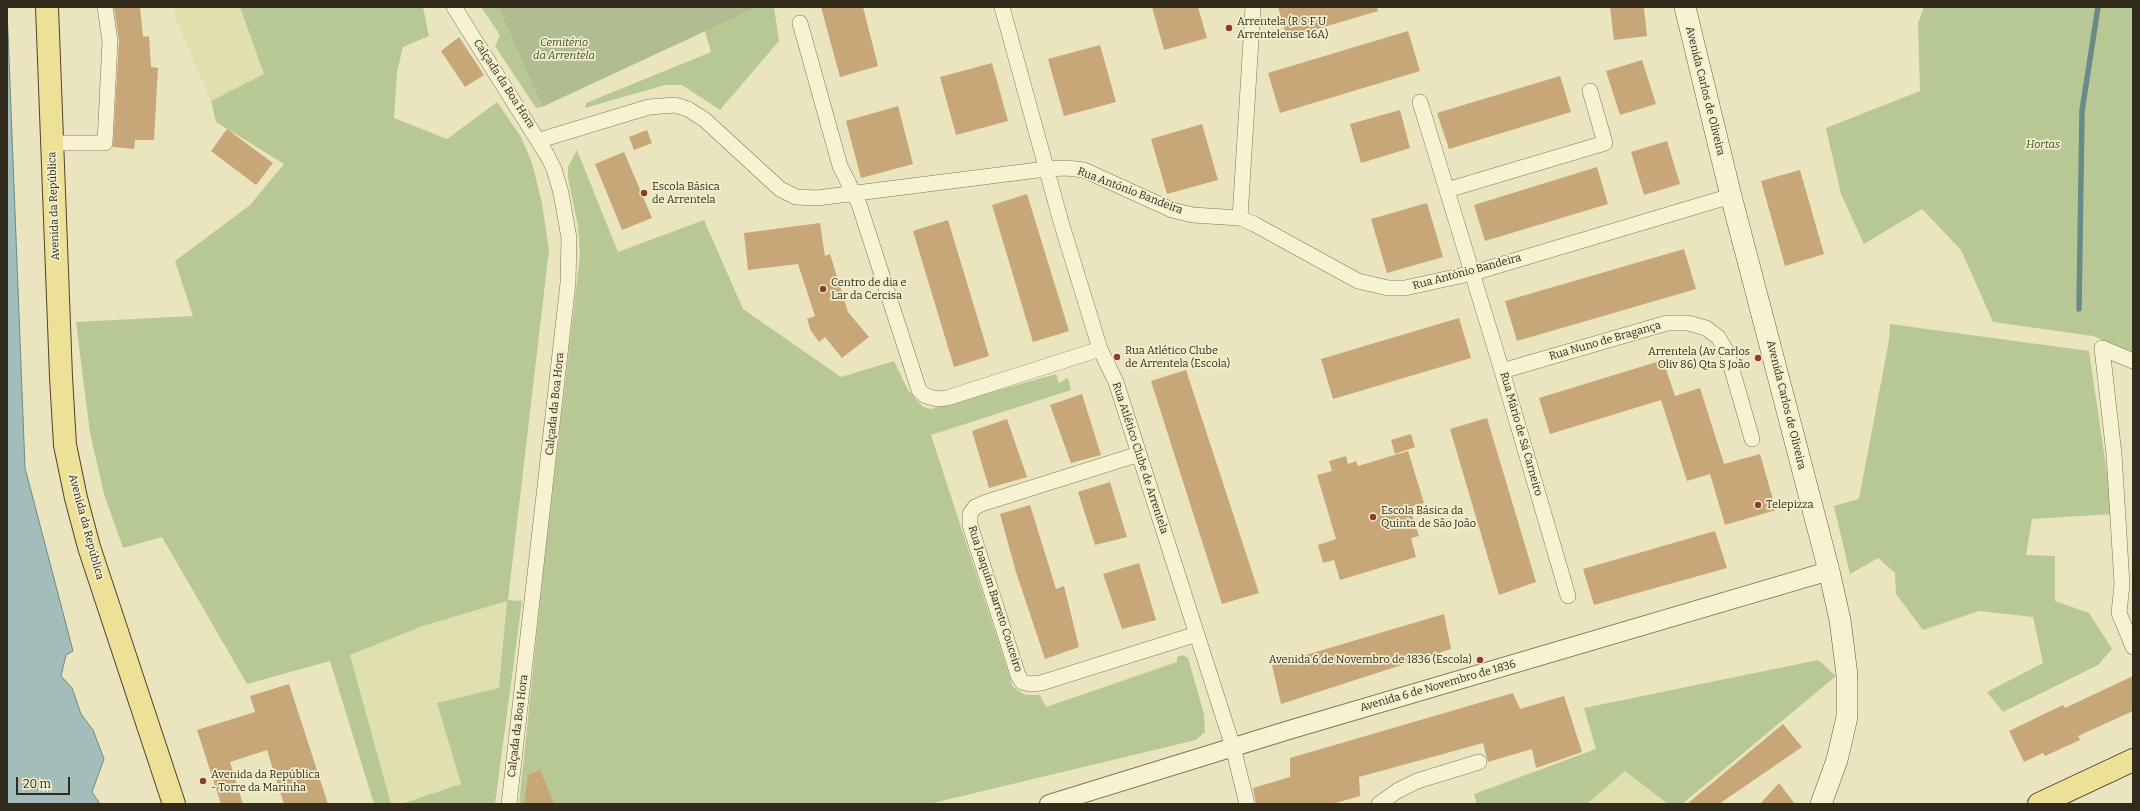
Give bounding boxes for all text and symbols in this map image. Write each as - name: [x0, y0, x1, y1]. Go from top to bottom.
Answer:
- place label: Arrentela (R S F U Arrentelense 16A): [1237, 15, 1328, 41]
- marker: Arrentela (R S F U Arrentelense 16A): [1224, 23, 1234, 33]
- street label: Avenida Carlos de Oliveira: [1683, 25, 1727, 157]
- park label: Cemitério da Arrentela: [533, 36, 595, 62]
- street label: Calçada da Boa Hora: [470, 37, 538, 131]
- park label: Hortas: [2026, 138, 2060, 152]
- street label: Avenida da República: [46, 151, 62, 261]
- street label: Rua António Bandeira: [1075, 165, 1185, 217]
- place label: Escola Básica de Arrentela: [652, 180, 720, 206]
- marker: Escola Básica de Arrentela: [639, 188, 649, 198]
- street label: Rua António Bandeira: [1411, 251, 1523, 293]
- place label: Centro de dia e Lar da Cercisa: [831, 276, 907, 302]
- marker: Centro de dia e Lar da Cercisa: [818, 284, 828, 294]
- street label: Rua Nuno de Bragança: [1548, 319, 1662, 363]
- street label: Avenida Carlos de Oliveira: [1764, 339, 1808, 471]
- place label: Rua Atlético Clube de Arrentela (Escola): [1125, 344, 1230, 370]
- place label: Arrentela (Av Carlos Oliv 86) Qta S João: [1648, 345, 1750, 371]
- street label: Calçada da Boa Hora: [543, 352, 567, 456]
- marker: Rua Atlético Clube de Arrentela (Escola): [1112, 352, 1122, 362]
- marker: Arrentela (Av Carlos Oliv 86) Qta S João: [1753, 353, 1763, 363]
- street label: Rua Mário de Sá Carneiro: [1497, 370, 1545, 498]
- street label: Rua Atlético Clube de Arrentela: [1109, 380, 1171, 536]
- street label: Avenida da República: [66, 473, 106, 581]
- place label: Telepizza: [1766, 498, 1814, 512]
- marker: Telepizza: [1753, 500, 1763, 510]
- place label: Escola Básica da Quinta de São João: [1381, 504, 1476, 530]
- marker: Escola Básica da Quinta de São João: [1368, 512, 1378, 522]
- street label: Rua Joaquim Barreto Couceiro: [965, 524, 1025, 674]
- place label: Avenida 6 de Novembro de 1836 (Escola): [1269, 653, 1472, 667]
- marker: Avenida 6 de Novembro de 1836 (Escola): [1475, 655, 1485, 665]
- street label: Avenida 6 de Novembro de 1836: [1358, 657, 1518, 715]
- street label: Calçada da Boa Hora: [505, 674, 531, 778]
- place label: Avenida da República - Torre da Marinha: [211, 768, 320, 794]
- scale bar: [18, 769, 72, 795]
- marker: Avenida da República - Torre da Marinha: [198, 776, 208, 786]
- text: 20 m: [23, 777, 51, 791]

